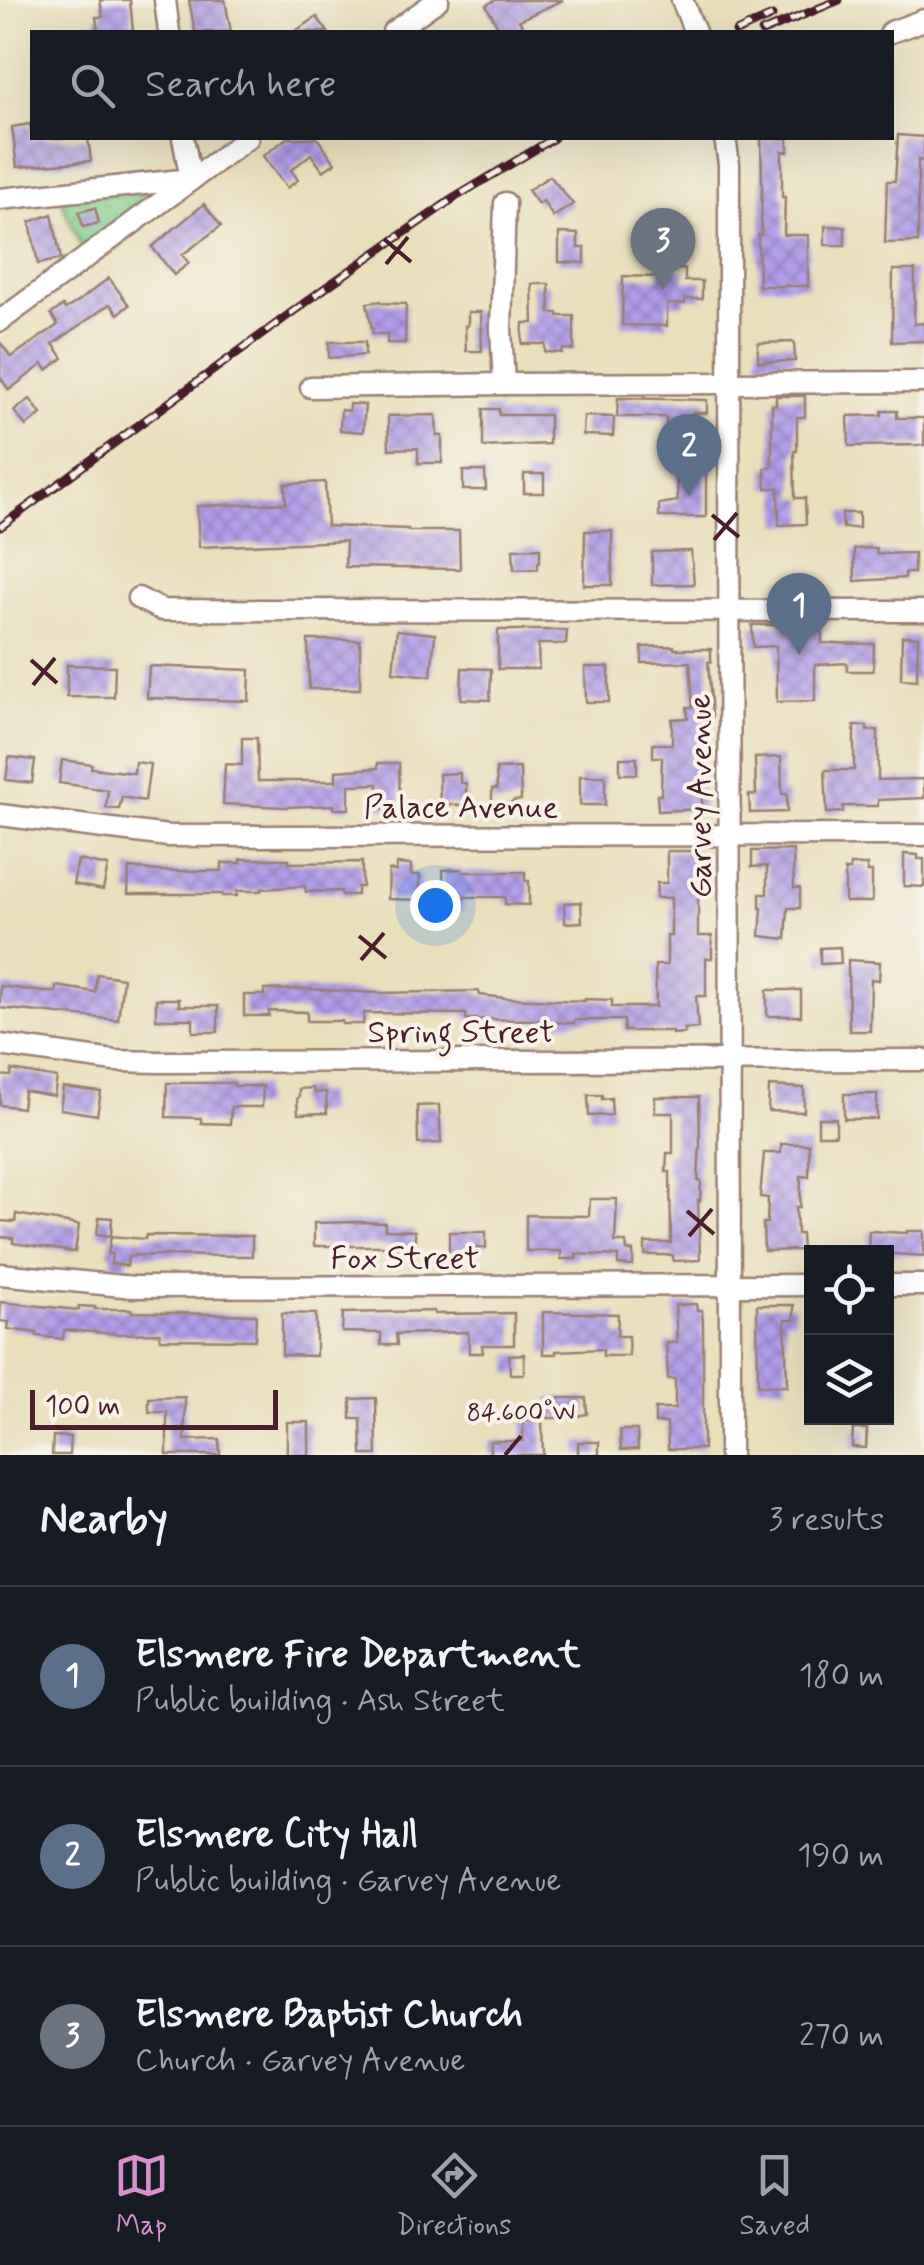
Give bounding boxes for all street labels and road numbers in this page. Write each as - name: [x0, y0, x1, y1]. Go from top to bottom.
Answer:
- street label: Garvey Avenue: [680, 694, 722, 898]
- street label: Palace Avenue: [364, 787, 558, 829]
- street label: Spring Street: [368, 1012, 554, 1057]
- street label: Fox Street: [331, 1238, 479, 1280]

